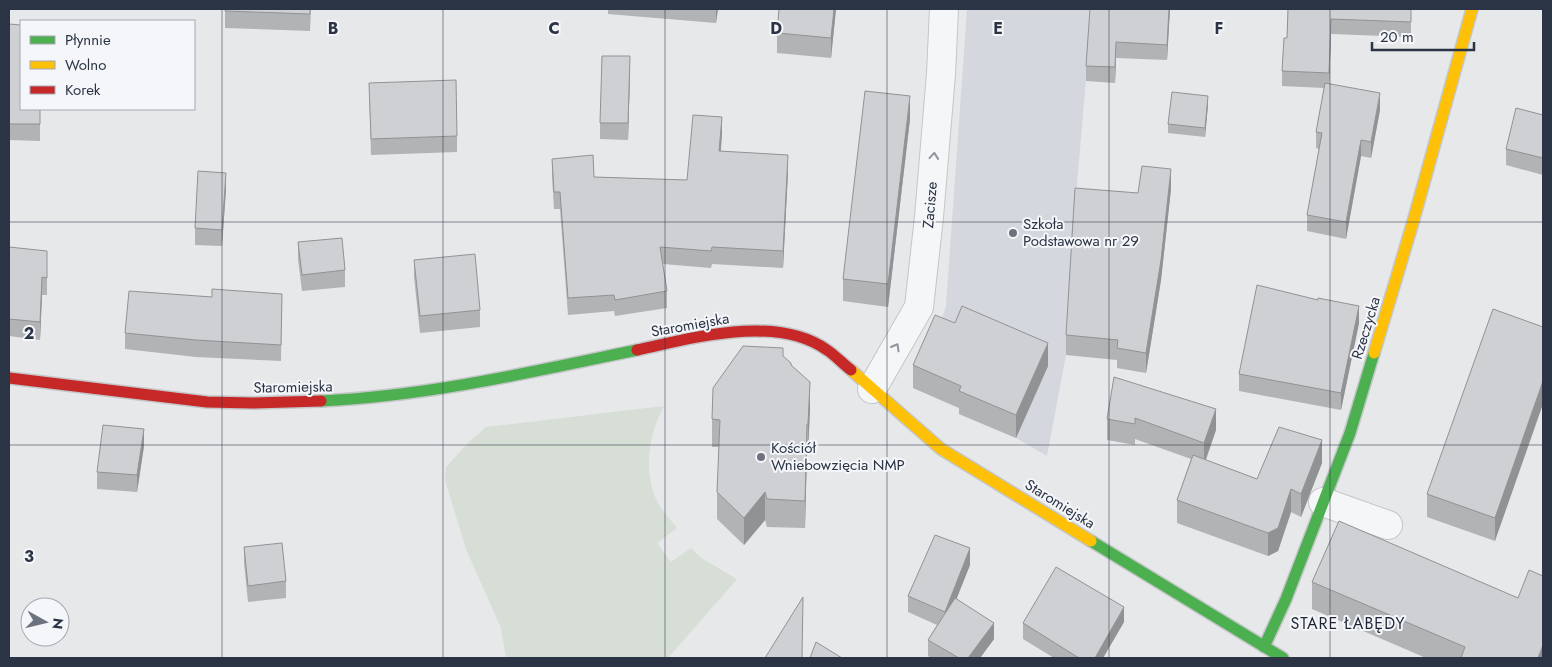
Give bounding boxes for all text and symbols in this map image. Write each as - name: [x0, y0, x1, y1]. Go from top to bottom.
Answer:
- text: B: [328, 17, 338, 40]
- text: C: [548, 17, 560, 40]
- text: D: [770, 17, 782, 40]
- text: E: [993, 17, 1003, 40]
- text: F: [1215, 17, 1223, 40]
- legend: [20, 20, 195, 110]
- scale bar: [1372, 20, 1474, 52]
- text: 20 m: [1380, 26, 1414, 48]
- text: Płynnie: [65, 29, 111, 51]
- text: Wolno: [65, 54, 106, 76]
- text: Korek: [65, 79, 101, 101]
- one-way arrow: [928, 152, 939, 160]
- street label: Zacisze: [917, 180, 943, 229]
- place label: Szkoła Podstawowa nr 29: [1023, 213, 1139, 252]
- marker: Szkoła Podstawowa nr 29: [1007, 227, 1019, 239]
- street label: Rzeczycka: [1346, 294, 1386, 362]
- street label: Staromiejska: [649, 307, 731, 343]
- text: 2: [24, 322, 34, 345]
- one-way arrow: [890, 343, 900, 352]
- street label: Staromiejska: [253, 375, 333, 399]
- place label: Kościół Wniebowzięcia NMP: [771, 437, 905, 476]
- marker: Kościół Wniebowzięcia NMP: [755, 451, 767, 463]
- street label: Staromiejska: [1021, 474, 1099, 534]
- text: 3: [24, 545, 34, 568]
- north arrow: [20, 597, 70, 647]
- district label: STARE ŁABĘDY: [1290, 612, 1406, 635]
- text: N: [47, 617, 69, 631]

